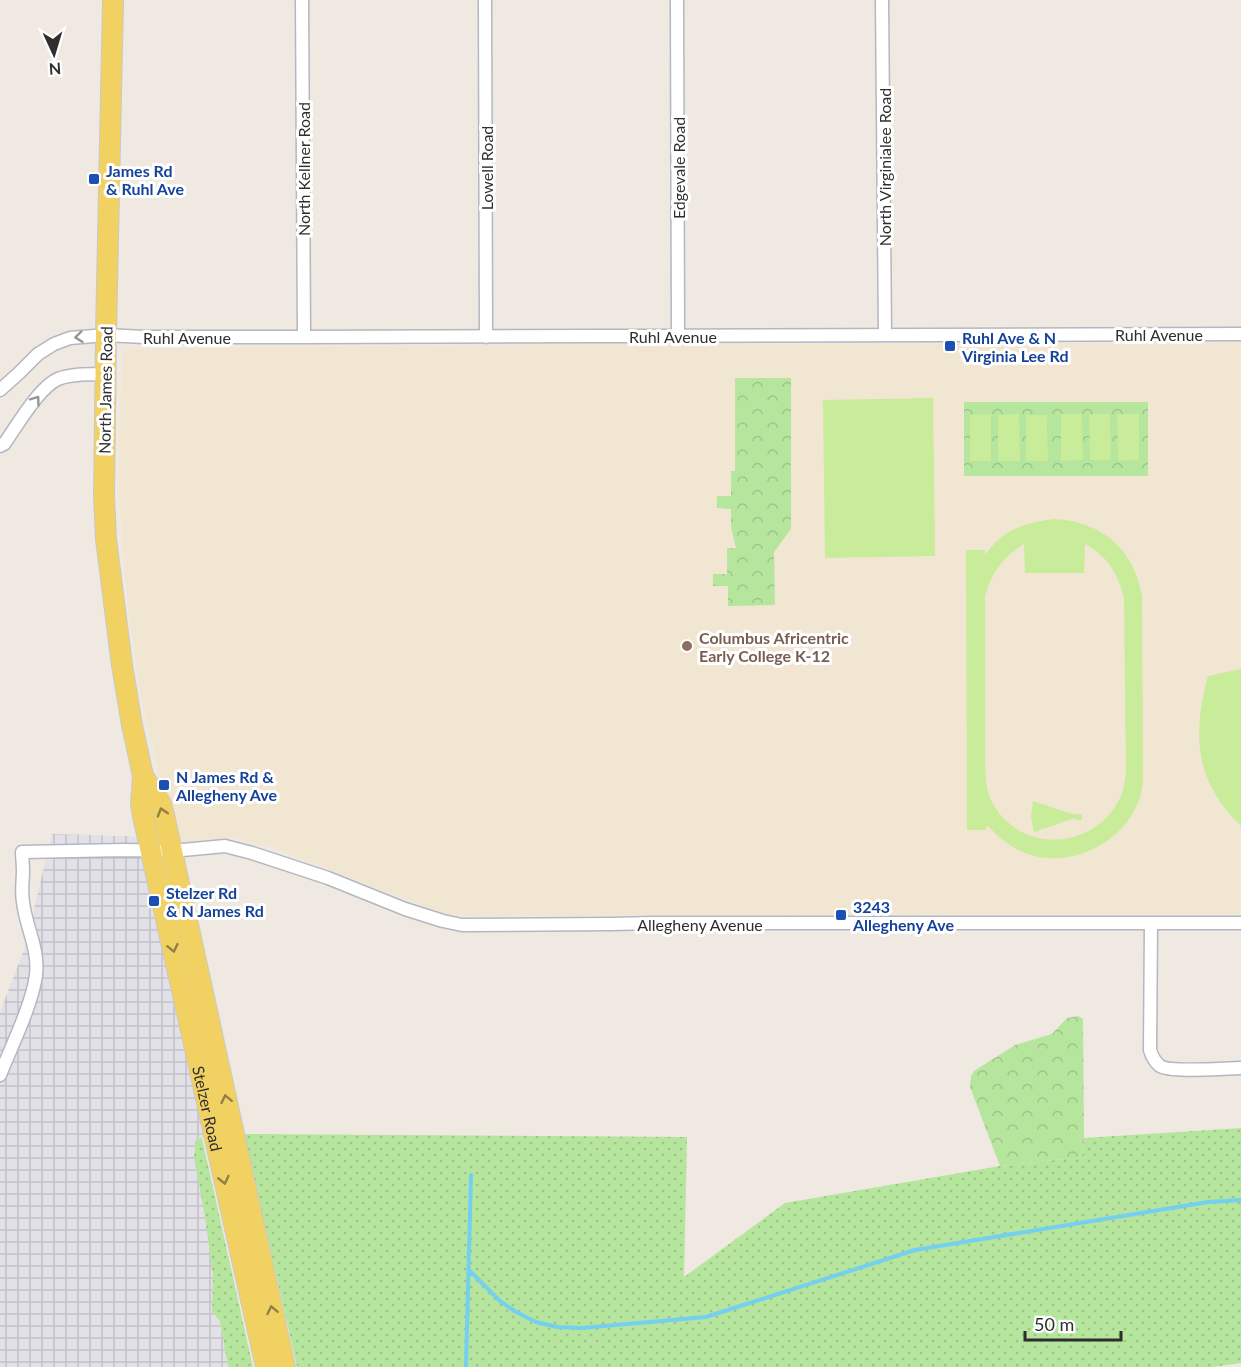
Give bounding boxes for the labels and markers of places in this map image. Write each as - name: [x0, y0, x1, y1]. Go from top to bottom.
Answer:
- place label: James Rd & Ruhl Ave: [106, 161, 184, 198]
- marker: James Rd & Ruhl Ave: [87, 172, 101, 186]
- place label: Ruhl Ave & N Virginia Lee Rd: [961, 328, 1069, 365]
- marker: Ruhl Ave & N Virginia Lee Rd: [943, 339, 957, 353]
- place label: Columbus Africentric Early College K-12: [699, 628, 849, 665]
- marker: Columbus Africentric Early College K-12: [680, 639, 694, 653]
- place label: N James Rd & Allegheny Ave: [175, 767, 277, 804]
- marker: N James Rd & Allegheny Ave: [157, 778, 171, 792]
- place label: Stelzer Rd & N James Rd: [166, 883, 264, 920]
- marker: Stelzer Rd & N James Rd: [147, 894, 161, 908]
- place label: 3243 Allegheny Ave: [852, 897, 954, 934]
- marker: 3243 Allegheny Ave: [834, 908, 848, 922]

